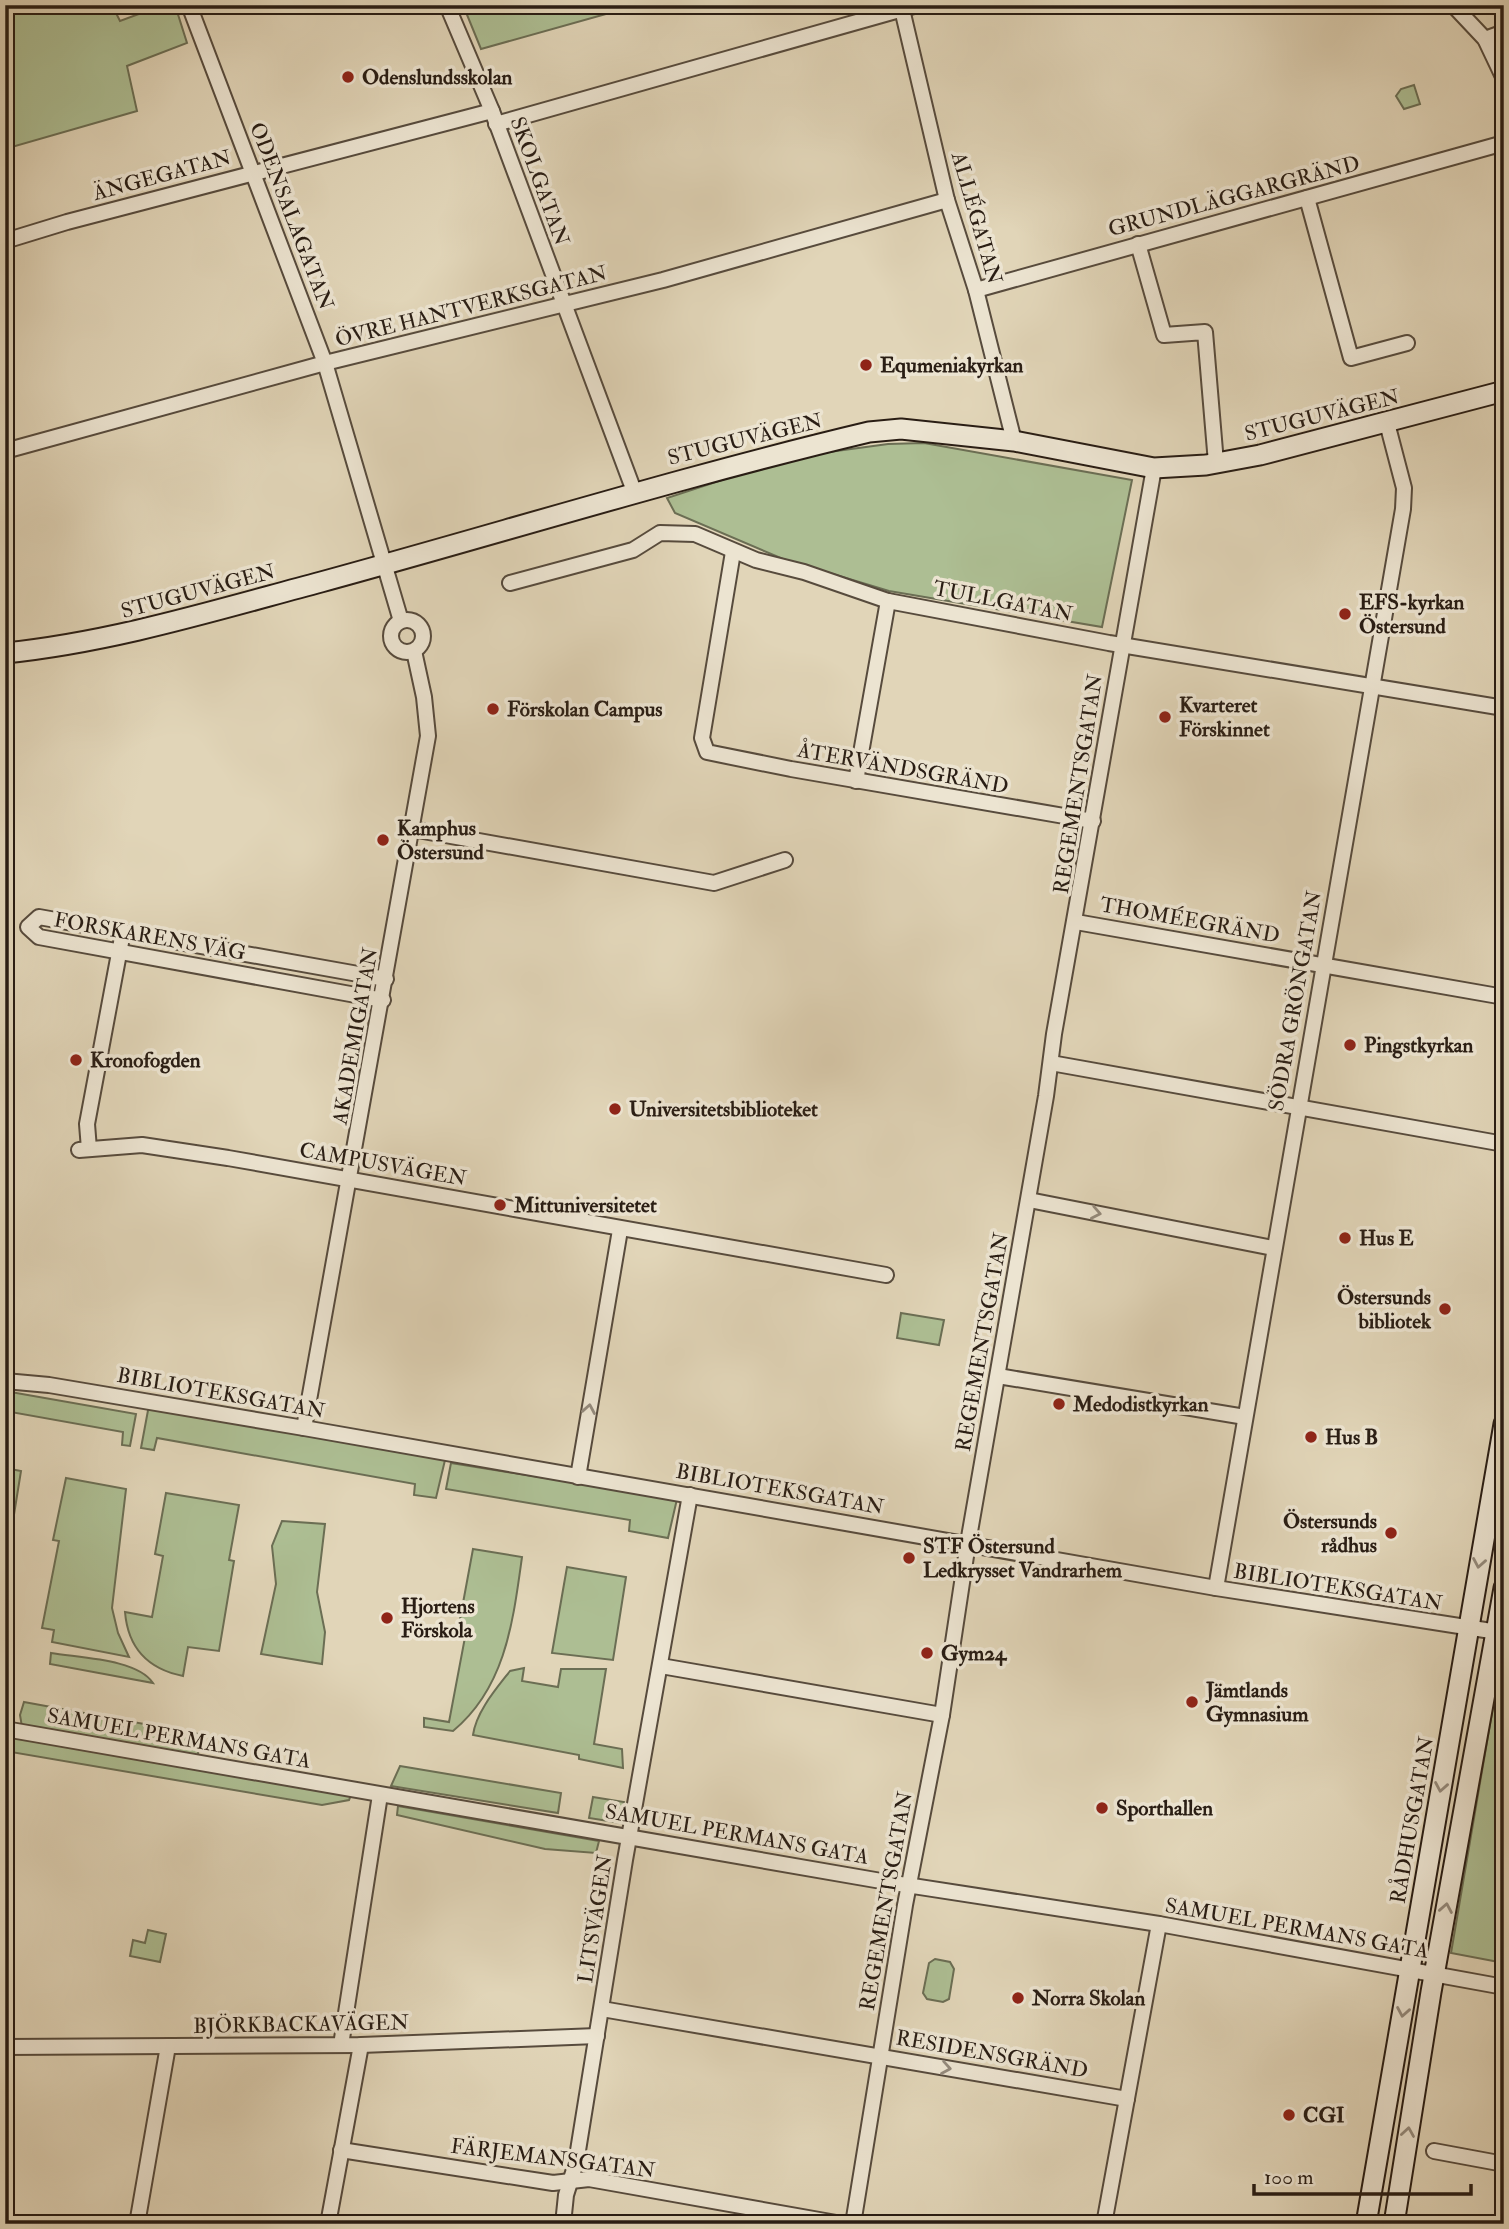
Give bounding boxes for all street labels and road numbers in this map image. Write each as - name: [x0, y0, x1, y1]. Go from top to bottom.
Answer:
- street label: SKOLGATAN: [504, 113, 575, 249]
- street label: ODENSALAGATAN: [243, 119, 340, 314]
- street label: ÄNGEGATAN: [89, 144, 234, 207]
- street label: ALLÉGATAN: [944, 148, 1008, 288]
- street label: GRUNDLÄGGARGRÄND: [1105, 150, 1363, 243]
- street label: ÖVRE HANTVERKSGATAN: [332, 260, 610, 353]
- street label: STUGUVÄGEN: [1242, 383, 1402, 448]
- street label: STUGUVÄGEN: [665, 407, 825, 472]
- street label: STUGUVÄGEN: [118, 558, 278, 625]
- street label: TULLGATAN: [931, 575, 1075, 628]
- street label: REGEMENTSGATAN: [1048, 672, 1109, 896]
- street label: ÅTERVÄNDSGRÄND: [794, 736, 1011, 800]
- street label: SÖDRA GRÖNGATAN: [1263, 889, 1328, 1113]
- street label: THOMÉEGRÄND: [1098, 891, 1282, 950]
- street label: FORSKARENS VÄG: [52, 906, 248, 967]
- street label: AKADEMIGATAN: [326, 945, 384, 1128]
- street label: CAMPUSVÄGEN: [297, 1137, 469, 1192]
- street label: REGEMENTSGATAN: [950, 1230, 1015, 1454]
- street label: BIBLIOTEKSGATAN: [115, 1362, 327, 1425]
- street label: BIBLIOTEKSGATAN: [674, 1458, 886, 1521]
- street label: BIBLIOTEKSGATAN: [1232, 1558, 1444, 1617]
- street label: SAMUEL PERMANS GATA: [45, 1702, 313, 1775]
- street label: RÅDHUSGATAN: [1385, 1734, 1441, 1906]
- street label: REGEMENTSGATAN: [854, 1789, 919, 2013]
- street label: SAMUEL PERMANS GATA: [603, 1798, 871, 1871]
- street label: LITSVÄGEN: [572, 1853, 619, 1985]
- street label: SAMUEL PERMANS GATA: [1163, 1892, 1431, 1965]
- street label: BJÖRKBACKAVÄGEN: [193, 2009, 409, 2040]
- street label: RESIDENSGRÄND: [894, 2024, 1090, 2085]
- street label: FÄRJEMANSGATAN: [449, 2133, 657, 2184]

